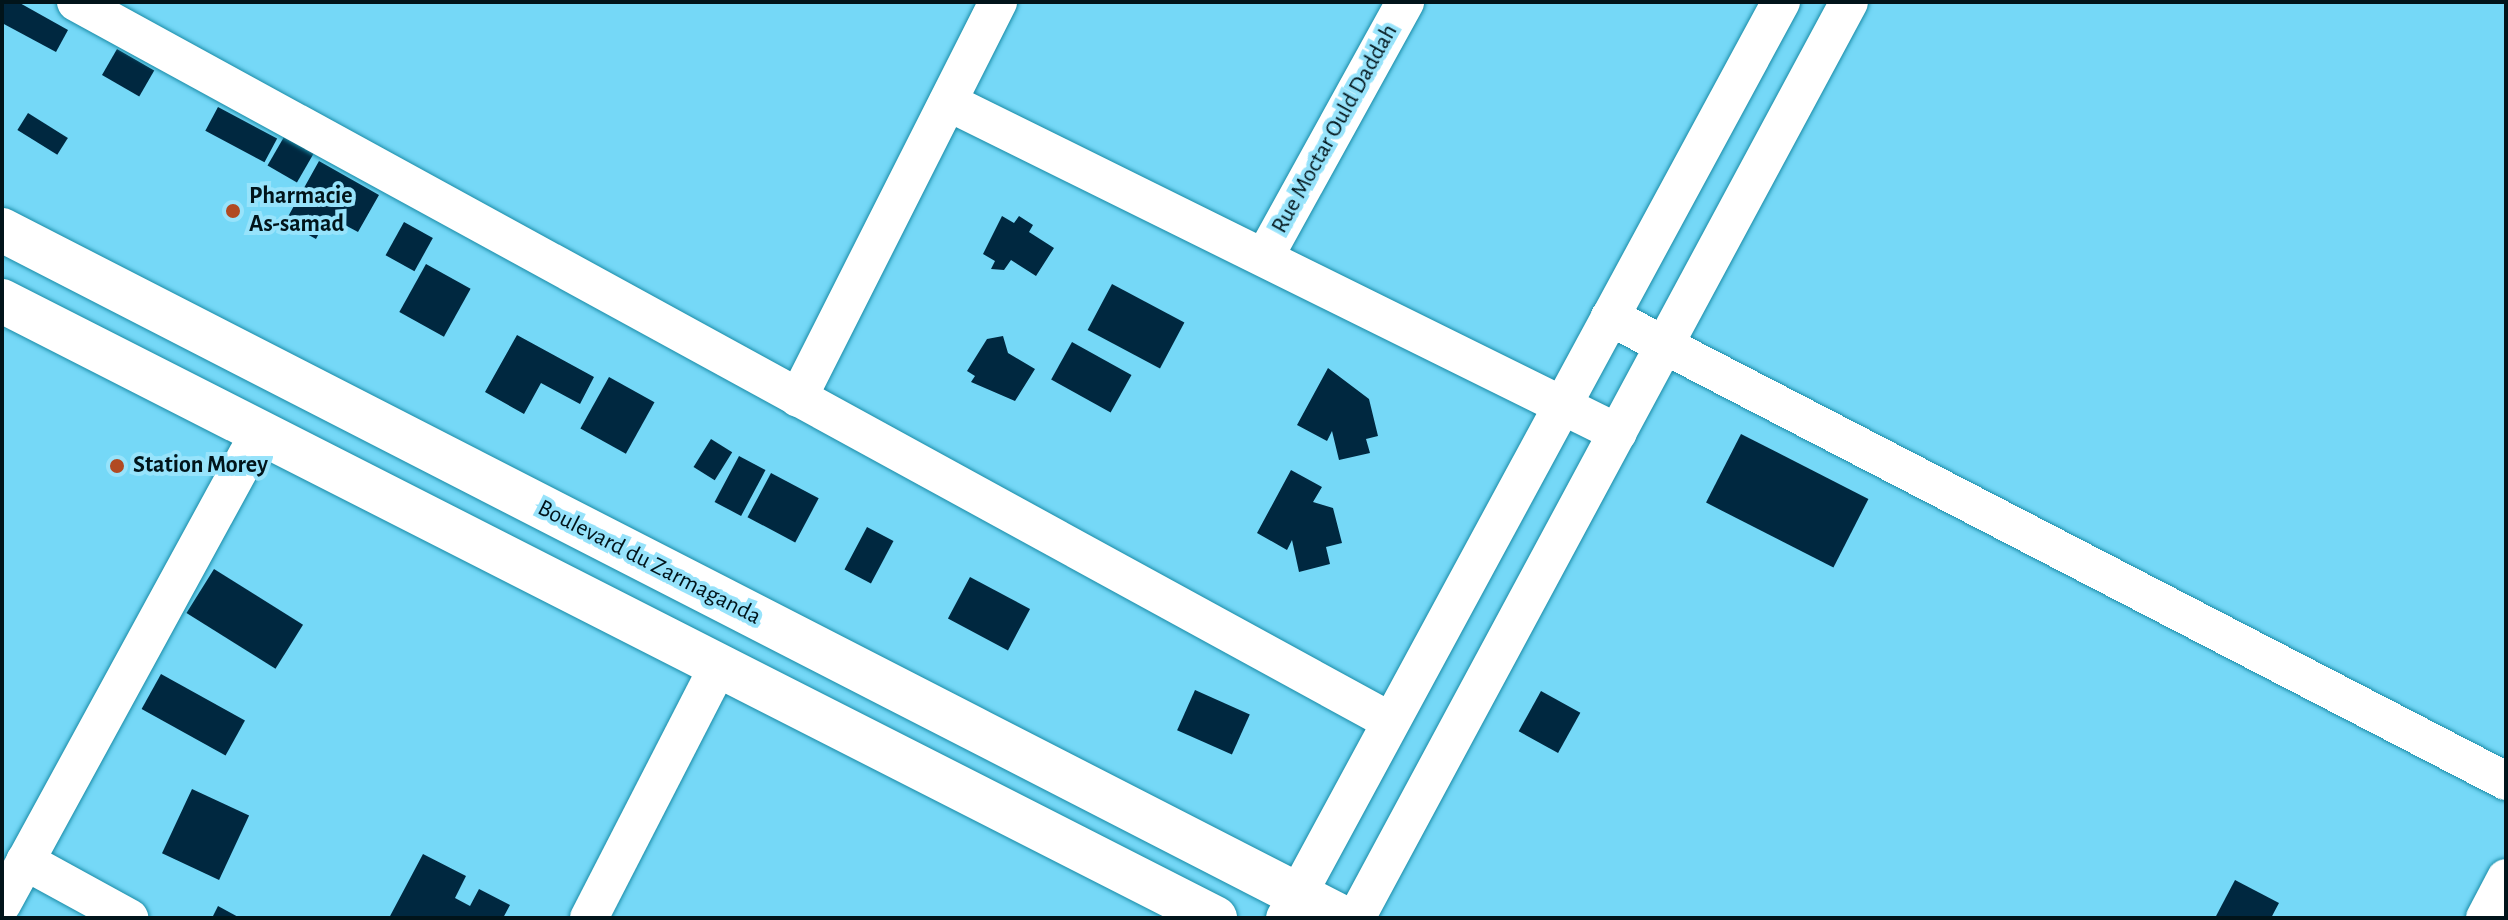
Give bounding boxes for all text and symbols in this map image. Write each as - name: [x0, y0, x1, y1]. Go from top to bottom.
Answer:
- street label: Rue Moctar Ould Daddah: [1266, 19, 1404, 239]
- place label: Pharmacie As-samad: [249, 183, 353, 239]
- marker: Pharmacie As-samad: [224, 202, 242, 220]
- place label: Station Morey: [133, 452, 268, 480]
- marker: Station Morey: [108, 457, 126, 475]
- street label: Boulevard du Zarmaganda: [533, 494, 765, 632]

